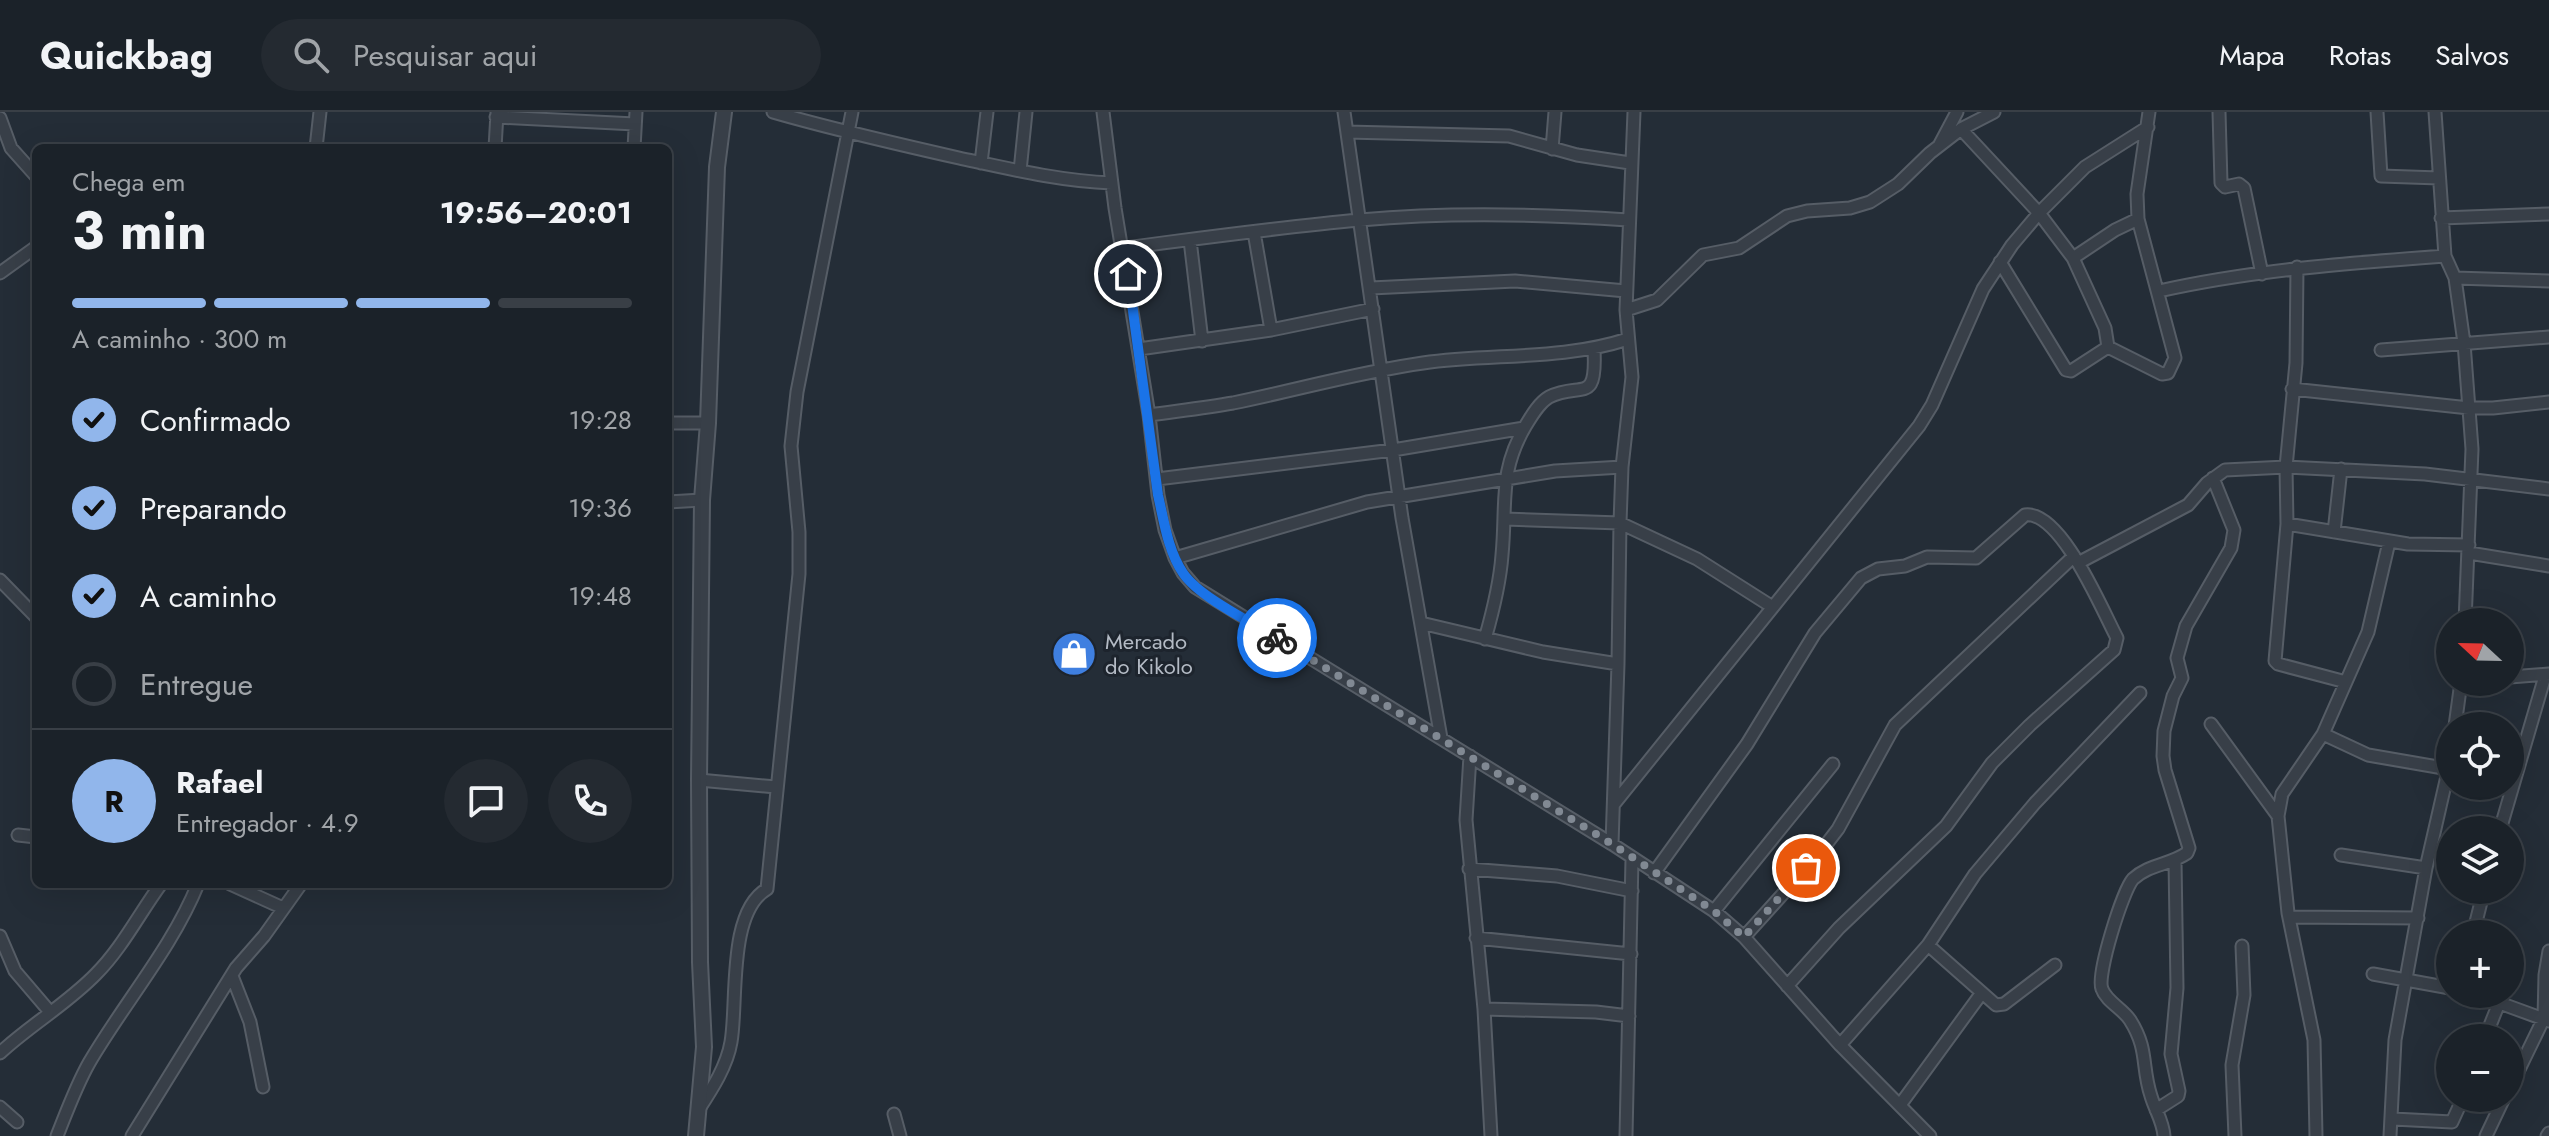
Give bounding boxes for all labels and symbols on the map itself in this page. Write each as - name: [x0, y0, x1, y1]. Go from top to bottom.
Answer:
- pin: [1094, 240, 1162, 308]
- courier: [1237, 598, 1317, 678]
- north arrow: [2436, 608, 2524, 696]
- place label: Mercado do Kikolo: [1105, 625, 1193, 682]
- shop icon: Mercado do Kikolo: [1050, 630, 1098, 678]
- pin: [1772, 834, 1840, 902]

